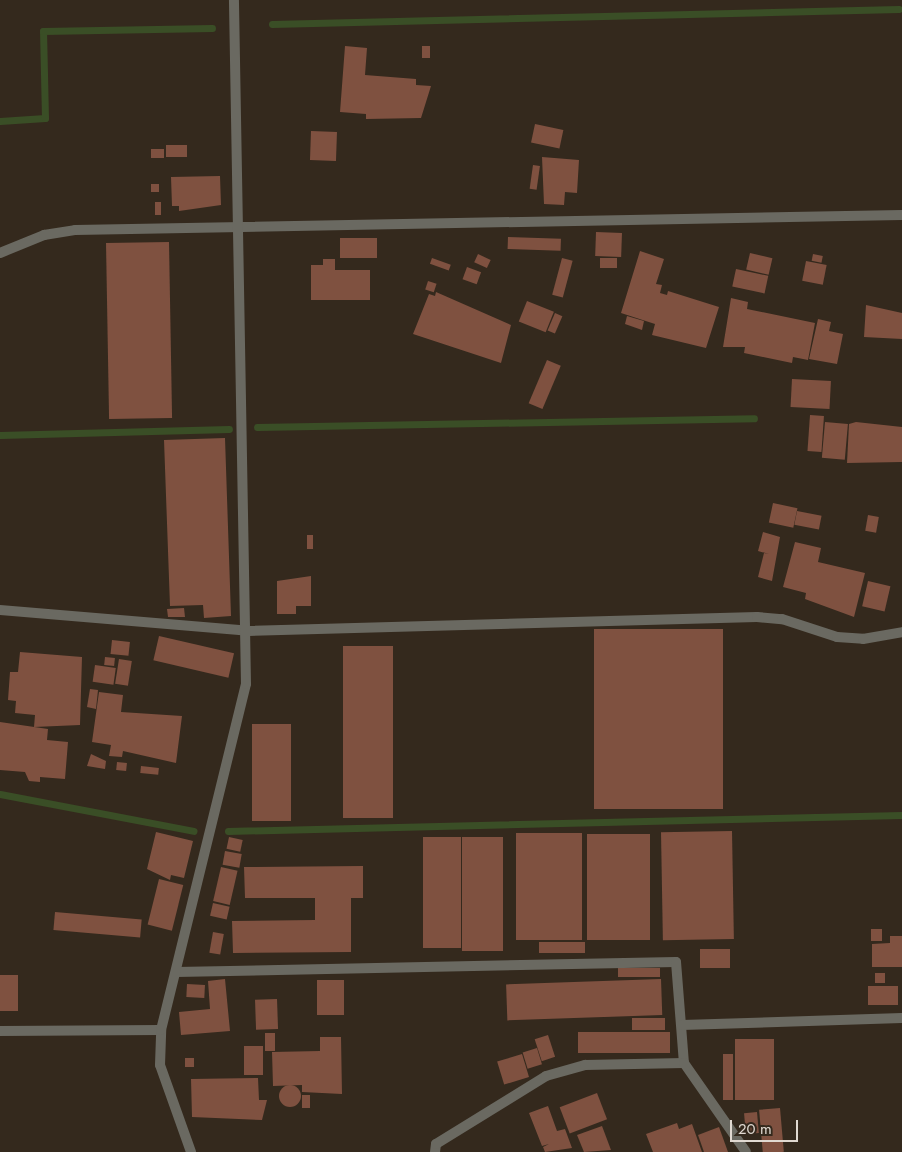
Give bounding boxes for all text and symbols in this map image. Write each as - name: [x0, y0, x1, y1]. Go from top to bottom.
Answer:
- scale bar: [732, 1110, 800, 1142]
- text: 20 m: [738, 1118, 772, 1140]

